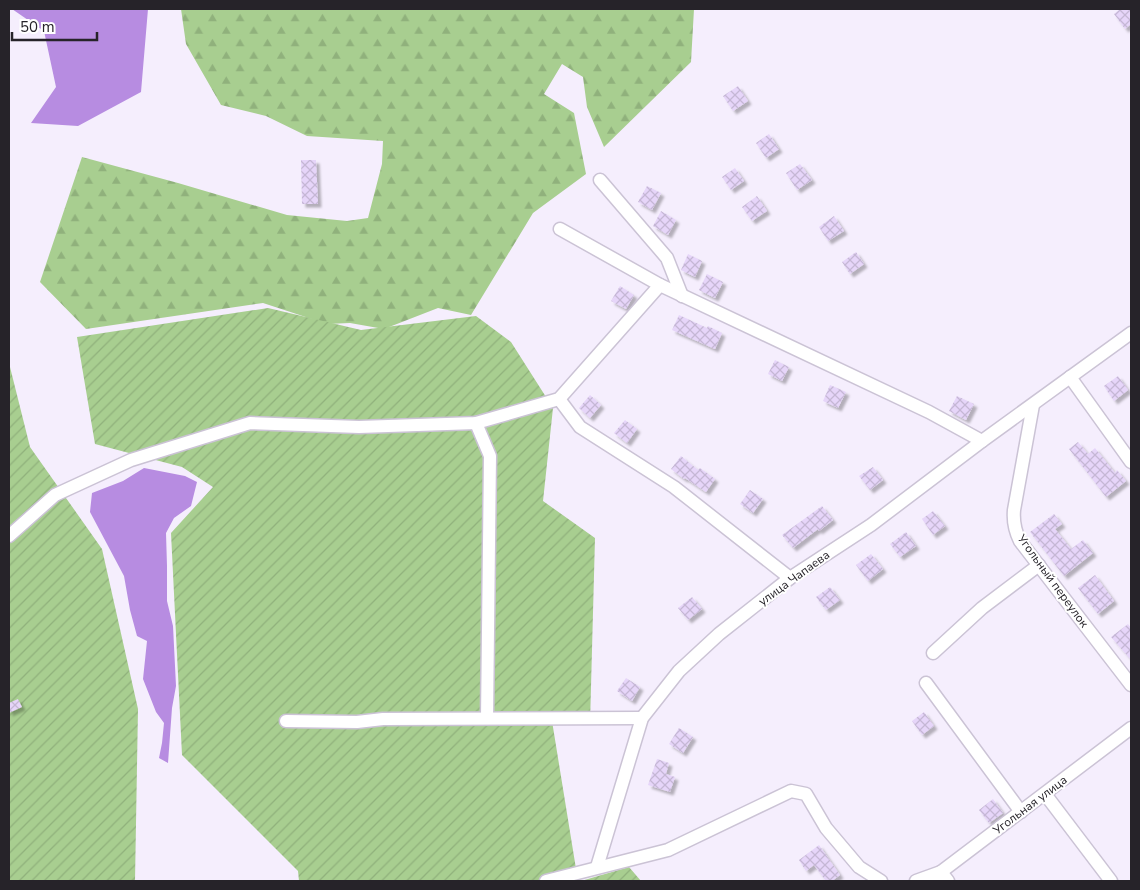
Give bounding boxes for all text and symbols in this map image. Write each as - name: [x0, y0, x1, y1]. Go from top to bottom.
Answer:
- scale bar: [12, 10, 98, 42]
- text: 50 m: [20, 17, 55, 37]
- street label: Угольный переулок: [1013, 530, 1093, 631]
- street label: улица Чапаева: [755, 547, 833, 609]
- street label: Угольная улица: [989, 772, 1070, 839]

